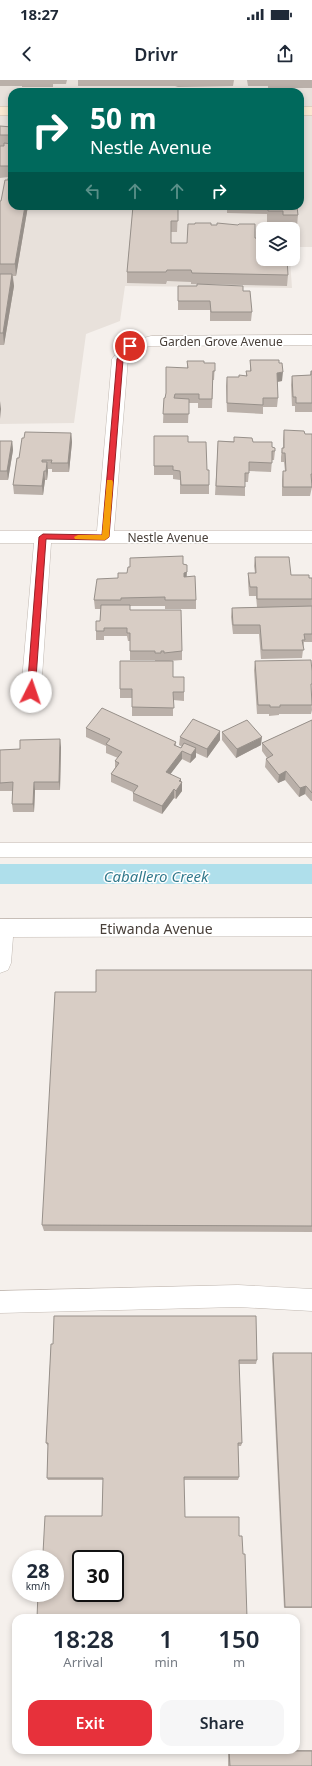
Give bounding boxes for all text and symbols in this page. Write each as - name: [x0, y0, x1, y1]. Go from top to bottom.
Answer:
- text: 18:27: [20, 4, 59, 24]
- text: Drivr: [134, 42, 178, 66]
- icon: back: [16, 43, 38, 65]
- icon: share: [274, 43, 296, 65]
- text: 50 m: [90, 99, 157, 137]
- icon: right: [24, 104, 76, 156]
- text: Nestle Avenue: [90, 135, 212, 159]
- icon: left: [82, 180, 104, 202]
- icon: ahead: [124, 180, 146, 202]
- icon: ahead: [166, 180, 188, 202]
- icon: right: [208, 180, 230, 202]
- map controls: [256, 222, 300, 266]
- button: layers: [256, 222, 300, 266]
- pin: [113, 329, 147, 363]
- street label: Garden Grove Avenue: [159, 333, 283, 350]
- icon: arrive: [119, 335, 141, 357]
- street label: Nestle Avenue: [127, 529, 209, 546]
- position arrow: [10, 671, 52, 713]
- water label: Caballero Creek: [104, 866, 209, 886]
- street label: Etiwanda Avenue: [99, 919, 213, 938]
- speed limit sign: 30: [72, 1550, 124, 1602]
- text: 28: [27, 1557, 49, 1584]
- text: km/h: [26, 1579, 50, 1593]
- text: 18:28: [52, 1622, 114, 1655]
- text: 1: [159, 1622, 173, 1655]
- text: 150: [218, 1622, 260, 1655]
- text: Arrival: [63, 1653, 103, 1671]
- text: min: [154, 1653, 178, 1671]
- text: m: [233, 1653, 245, 1671]
- button: Exit: [28, 1700, 152, 1746]
- button: Share: [160, 1700, 284, 1746]

